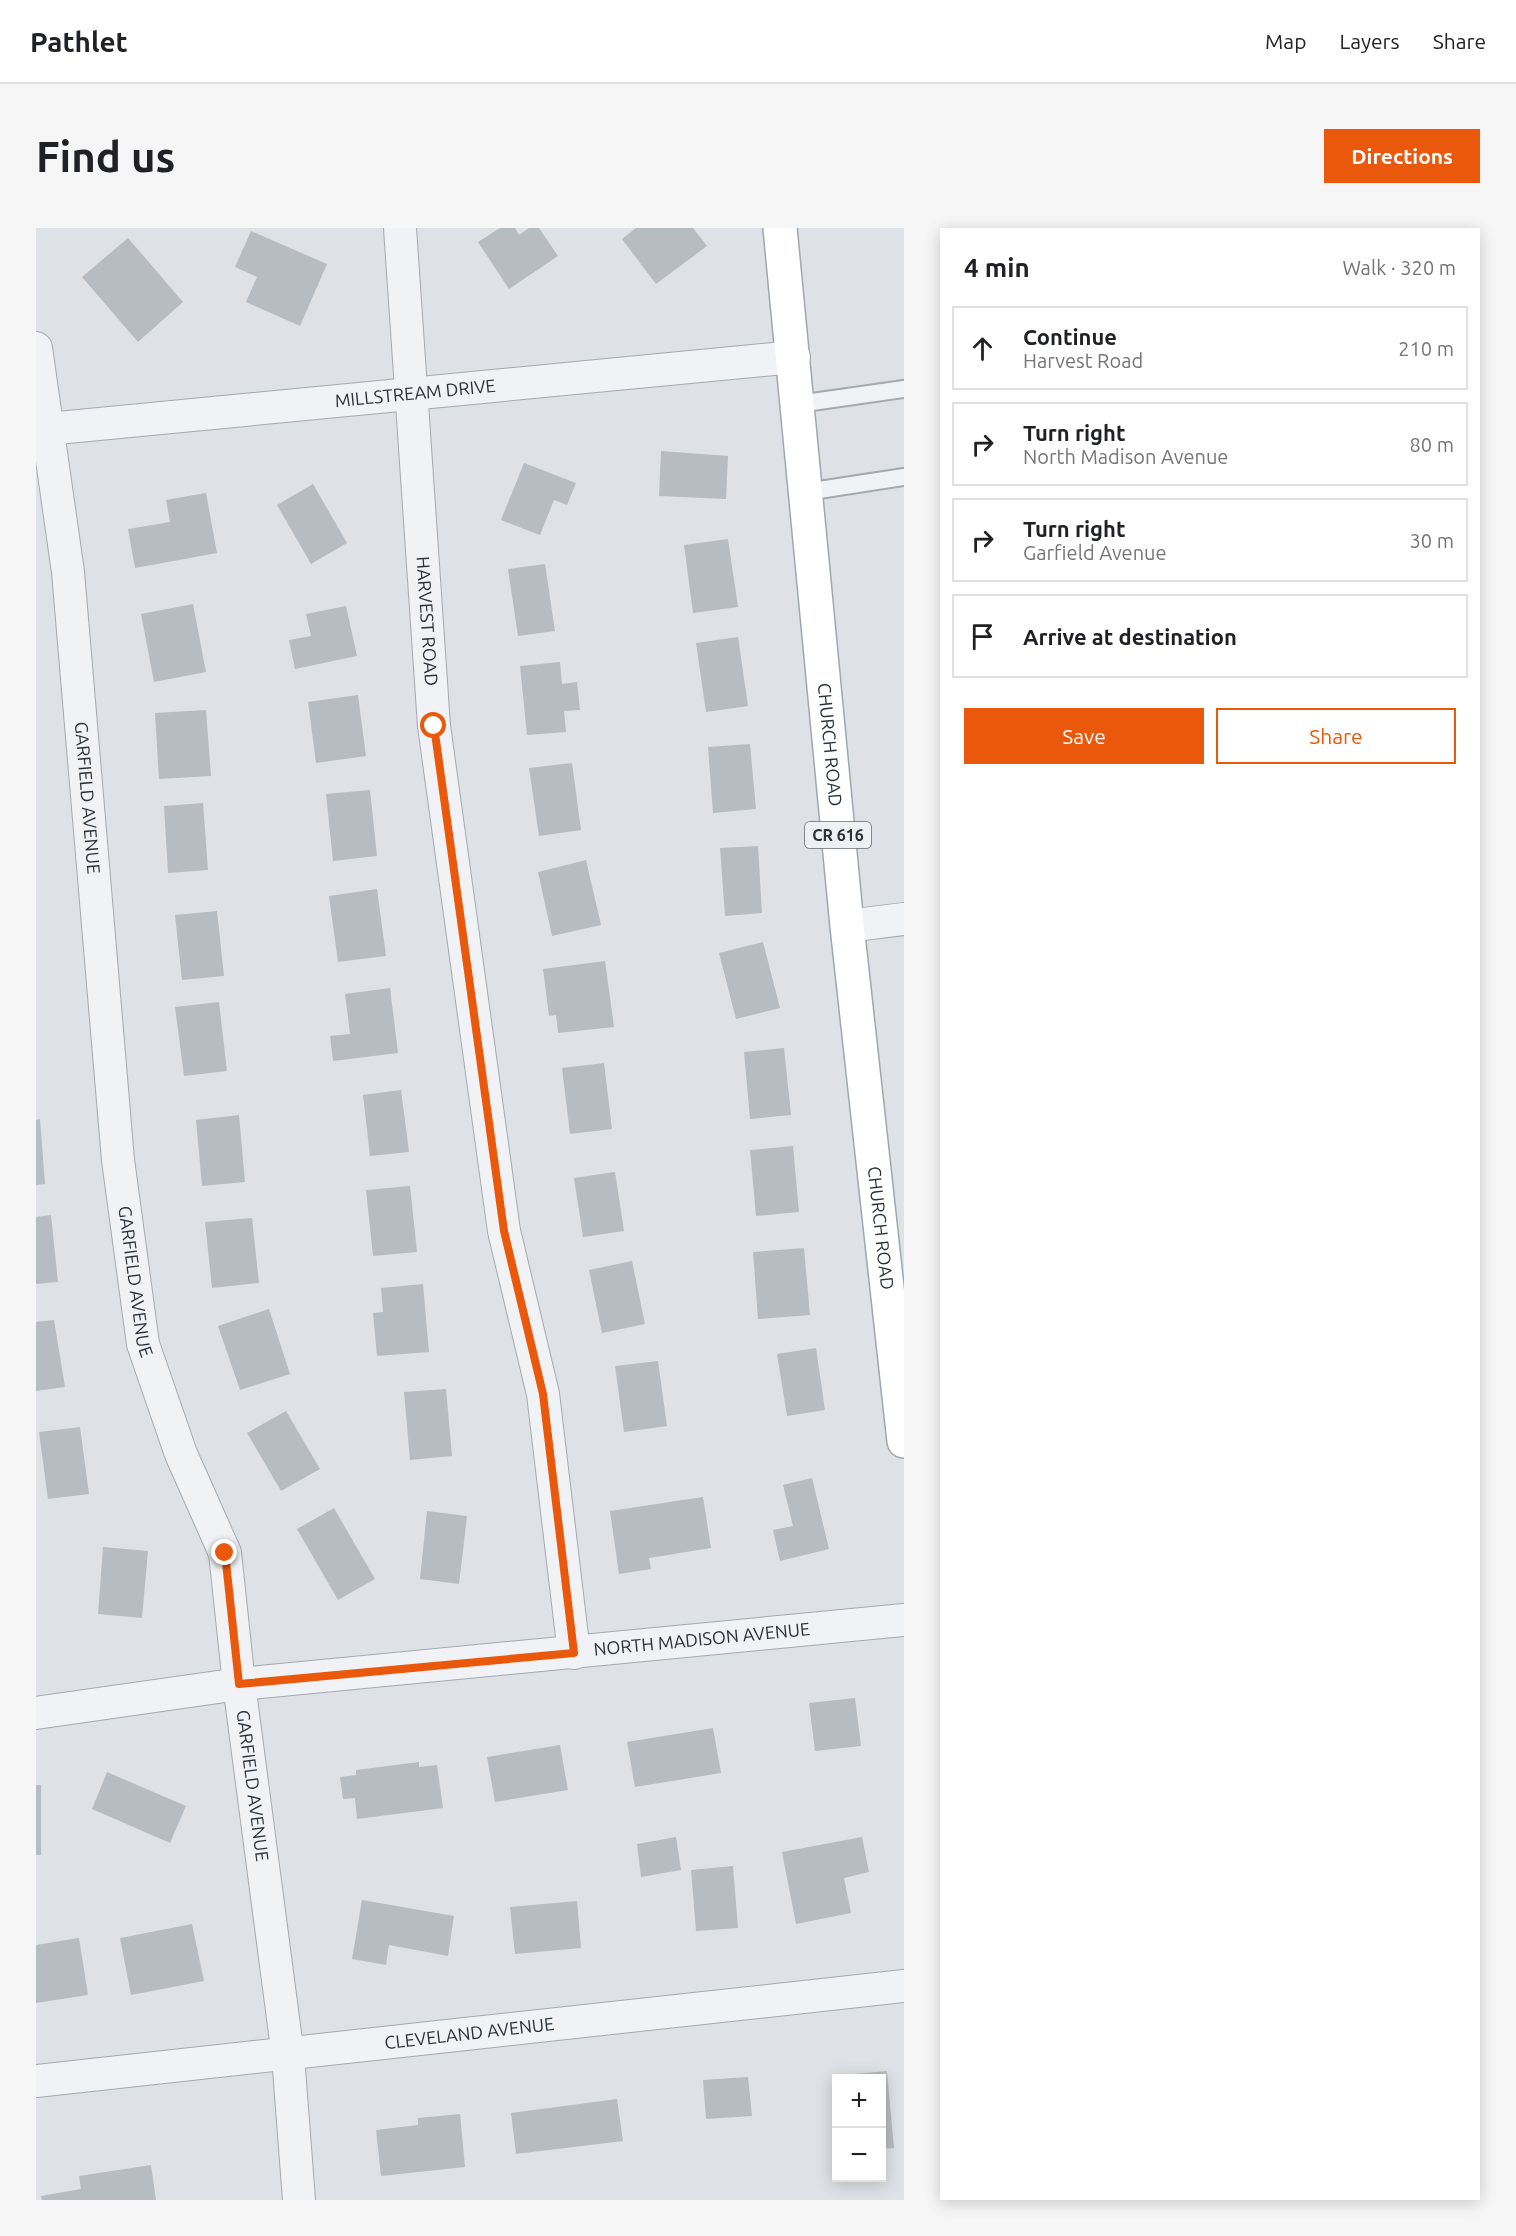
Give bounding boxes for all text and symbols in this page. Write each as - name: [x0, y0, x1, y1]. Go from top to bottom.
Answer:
- text: Pathlet: [30, 26, 128, 57]
- text: Map: [1265, 29, 1306, 53]
- text: Layers: [1339, 29, 1400, 53]
- text: Share: [1433, 29, 1486, 53]
- button: Directions: [1324, 129, 1480, 183]
- text: Find us: [36, 133, 175, 180]
- text: 4 min: [964, 253, 1030, 282]
- text: Walk · 320 m: [1343, 256, 1456, 279]
- text: Continue: [1023, 324, 1117, 349]
- icon: ahead: [966, 332, 999, 365]
- text: 210 m: [1398, 337, 1454, 360]
- text: Harvest Road: [1023, 349, 1143, 372]
- street label: MILLSTREAM DRIVE: [334, 375, 496, 410]
- text: Turn right: [1023, 420, 1125, 445]
- icon: right: [966, 428, 999, 461]
- text: 80 m: [1410, 433, 1454, 456]
- text: North Madison Avenue: [1023, 445, 1228, 468]
- text: Turn right: [1023, 516, 1125, 541]
- icon: right: [966, 524, 999, 557]
- text: 30 m: [1410, 529, 1454, 552]
- text: Garfield Avenue: [1023, 541, 1167, 564]
- street label: HARVEST ROAD: [413, 556, 442, 687]
- icon: arrive: [966, 620, 999, 653]
- text: Arrive at destination: [1023, 624, 1237, 649]
- street label: CHURCH ROAD: [815, 682, 846, 807]
- button: Save: [964, 708, 1204, 764]
- button: Share: [1216, 708, 1456, 764]
- route start: [420, 712, 446, 738]
- street label: GARFIELD AVENUE: [72, 721, 105, 875]
- road number: CR 616: [805, 822, 871, 848]
- street label: CHURCH ROAD: [865, 1165, 898, 1291]
- street label: GARFIELD AVENUE: [115, 1204, 158, 1359]
- route end: [211, 1539, 237, 1565]
- street label: NORTH MADISON AVENUE: [593, 1618, 811, 1659]
- street label: GARFIELD AVENUE: [233, 1708, 273, 1862]
- street label: CLEVELAND AVENUE: [383, 2013, 555, 2052]
- map controls: [832, 2074, 886, 2182]
- button: +: [832, 2074, 886, 2128]
- button: −: [832, 2128, 886, 2182]

